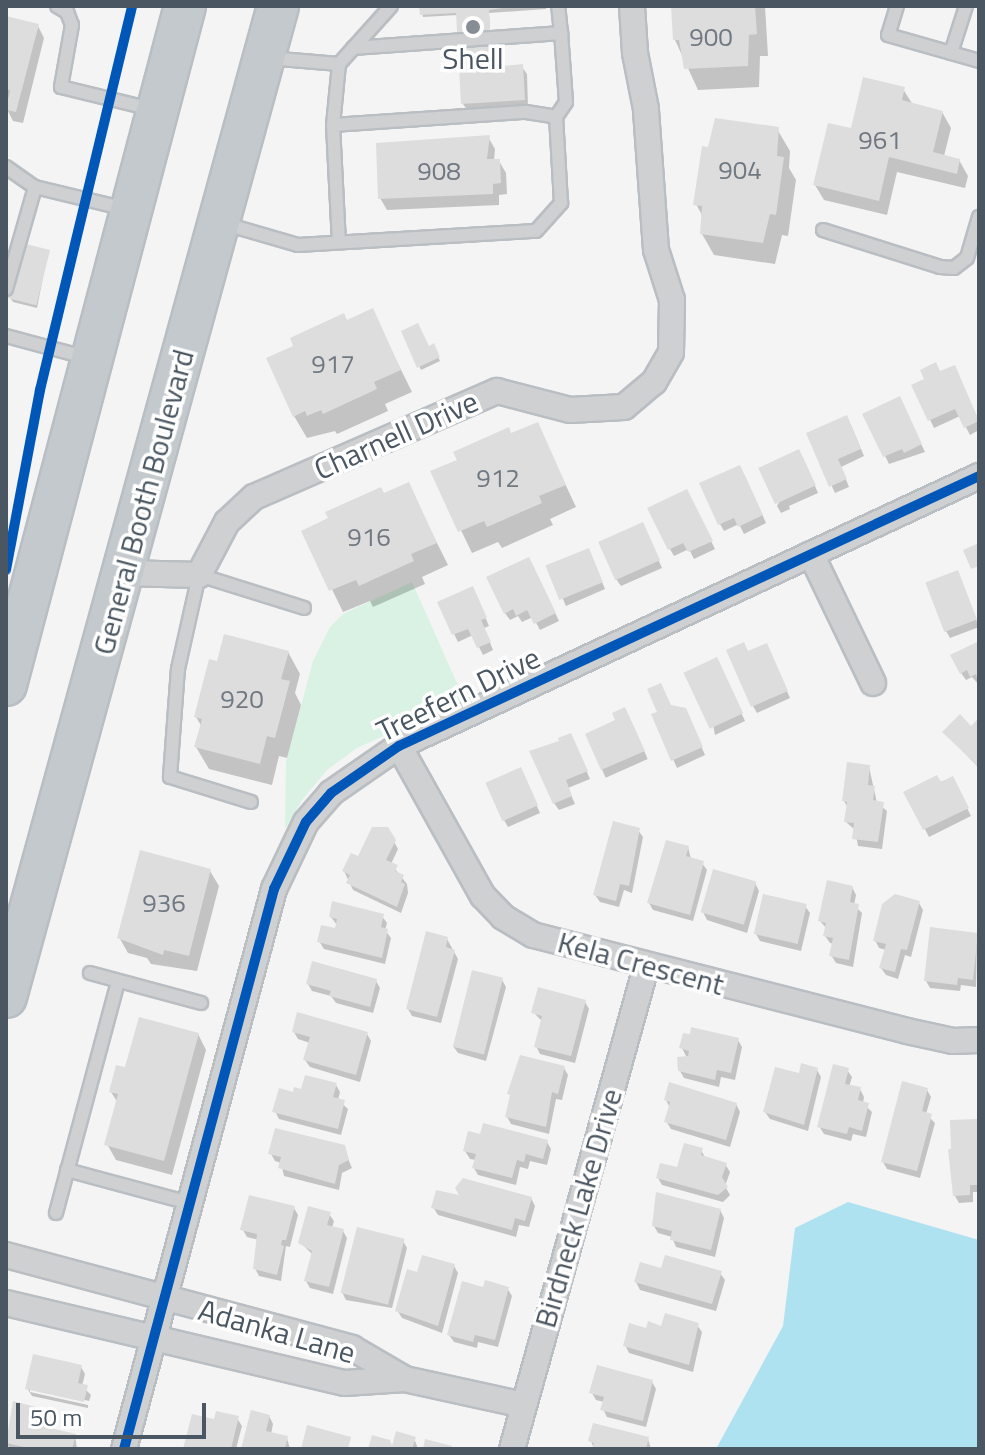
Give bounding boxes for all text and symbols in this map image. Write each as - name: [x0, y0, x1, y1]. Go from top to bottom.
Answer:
- marker: Shell: [464, 18, 482, 36]
- house number: 900: [689, 21, 733, 53]
- place label: Shell: [442, 40, 504, 76]
- house number: 961: [858, 124, 902, 156]
- house number: 904: [718, 154, 762, 186]
- house number: 908: [417, 155, 461, 187]
- street label: General Booth Boulevard: [85, 346, 201, 658]
- house number: 917: [311, 348, 355, 380]
- street label: Charnell Drive: [309, 383, 483, 487]
- house number: 912: [476, 462, 520, 494]
- house number: 916: [347, 521, 391, 553]
- street label: Treefern Drive: [371, 639, 545, 749]
- house number: 920: [220, 683, 264, 715]
- house number: 936: [142, 887, 186, 919]
- street label: Kela Crescent: [554, 924, 728, 1002]
- street label: Birdneck Lake Drive: [527, 1084, 629, 1332]
- street label: Adanka Lane: [195, 1291, 359, 1371]
- scale bar: [20, 1387, 210, 1437]
- text: 50 m: [30, 1399, 82, 1435]

